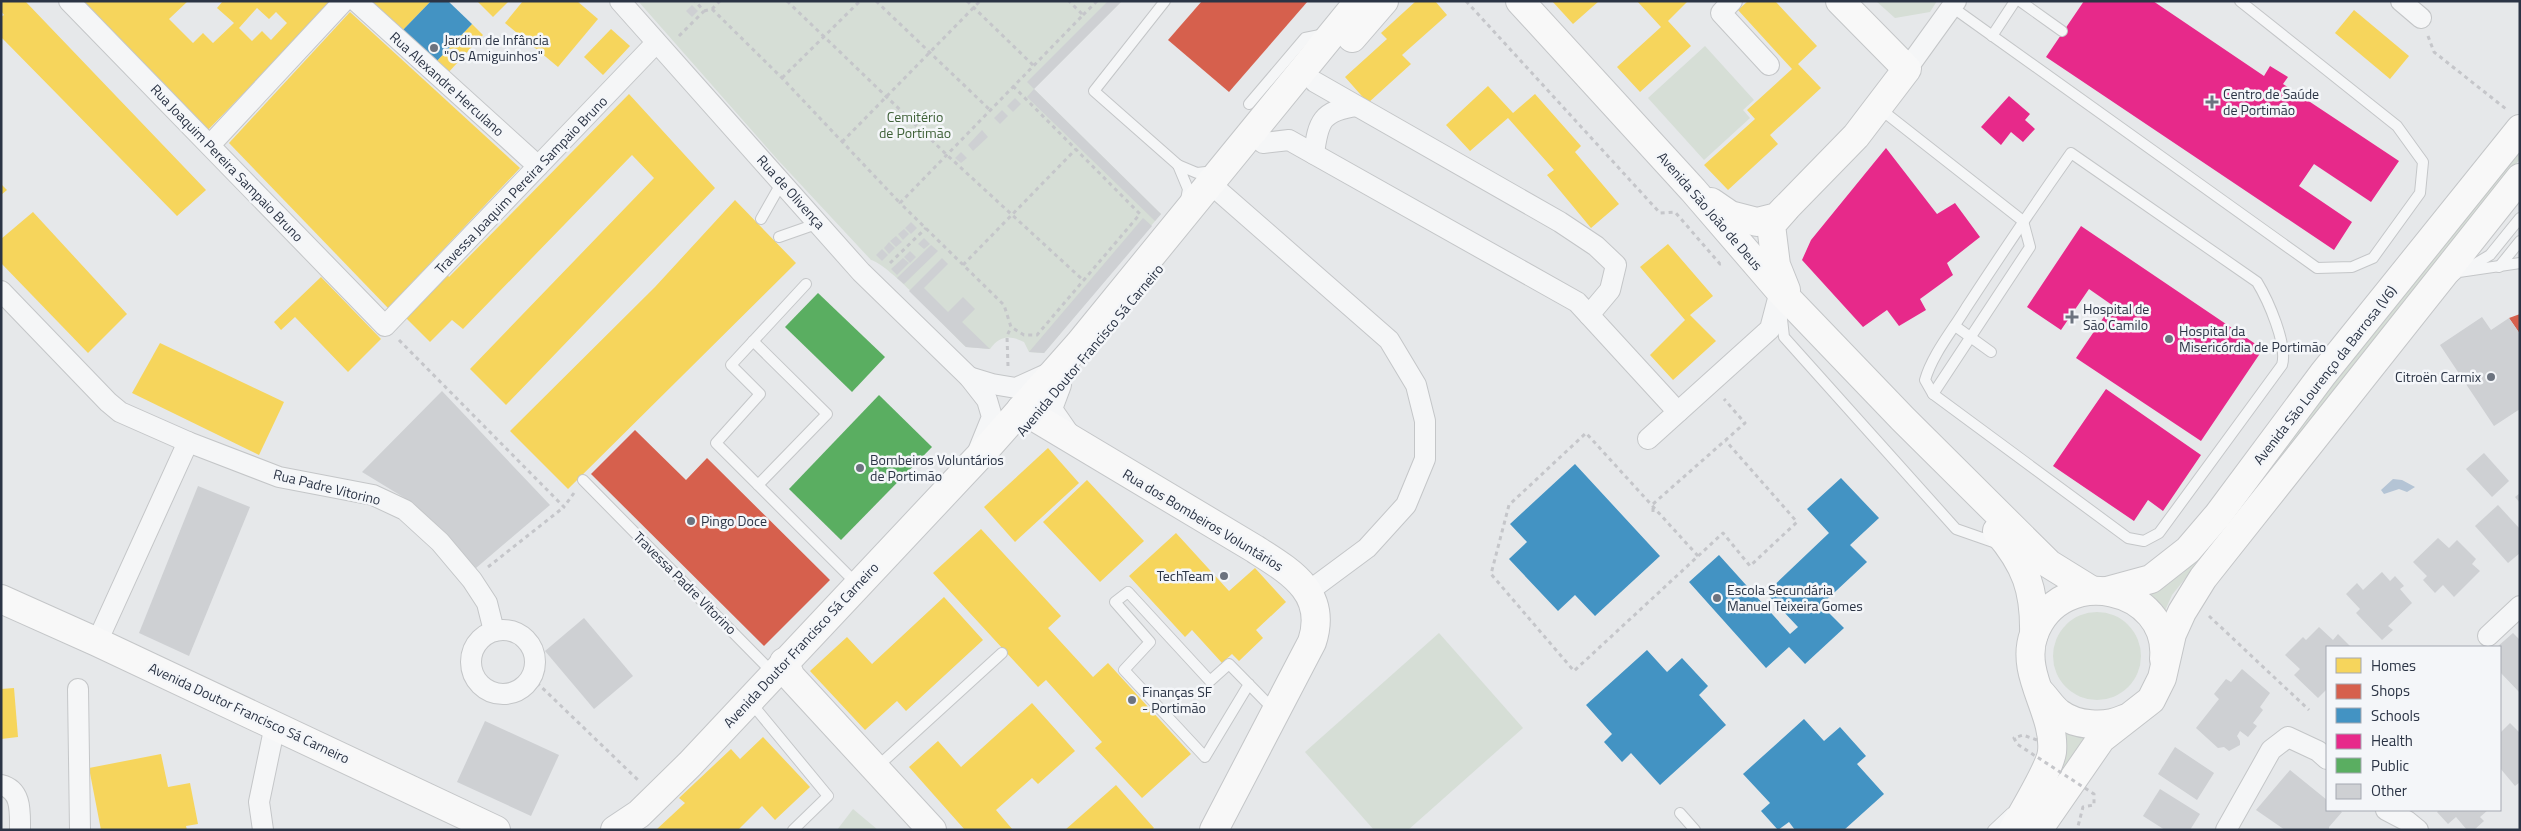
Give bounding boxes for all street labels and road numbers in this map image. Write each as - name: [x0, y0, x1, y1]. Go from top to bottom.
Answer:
- street label: Rua Alexandre Herculano: [385, 26, 509, 141]
- street label: Rua Joaquim Pereira Sampaio Bruno: [146, 79, 309, 246]
- street label: Travessa Joaquim Pereira Sampaio Bruno: [429, 91, 612, 279]
- street label: Avenida São João de Deus: [1653, 147, 1768, 275]
- street label: Rua de Olivença: [752, 150, 830, 233]
- street label: Avenida Doutor Francisco Sá Carneiro: [1011, 259, 1168, 440]
- street label: Avenida São Lourenço da Barrosa (V6): [2248, 281, 2401, 469]
- street label: Rua Padre Vitorino: [271, 463, 383, 510]
- street label: Rua dos Bombeiros Voluntários: [1119, 463, 1288, 576]
- street label: Travessa Padre Vitorino: [629, 526, 742, 639]
- street label: Avenida Doutor Francisco Sá Carneiro: [718, 557, 883, 732]
- street label: Avenida Doutor Francisco Sá Carneiro: [145, 657, 353, 768]

